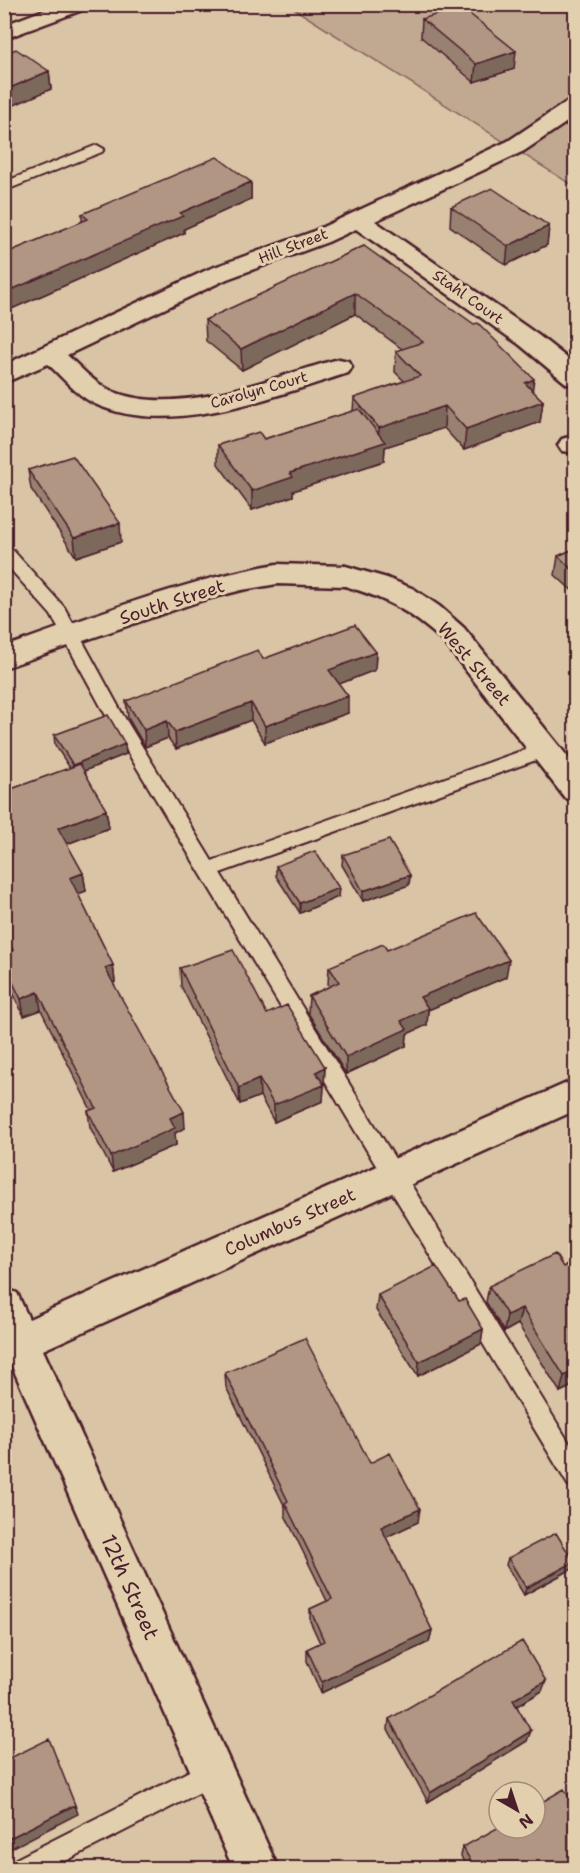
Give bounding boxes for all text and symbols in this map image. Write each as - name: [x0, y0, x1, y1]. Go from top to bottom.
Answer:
- street label: Hill Street: [255, 224, 331, 268]
- street label: Stahl Court: [429, 265, 507, 329]
- street label: Carolyn Court: [208, 367, 310, 413]
- street label: South Street: [117, 574, 228, 630]
- street label: West Street: [432, 617, 516, 711]
- street label: Columbus Street: [221, 1182, 359, 1262]
- street label: 12th Street: [94, 1530, 166, 1644]
- north arrow: [487, 1780, 547, 1840]
- text: N: [515, 1809, 538, 1833]

